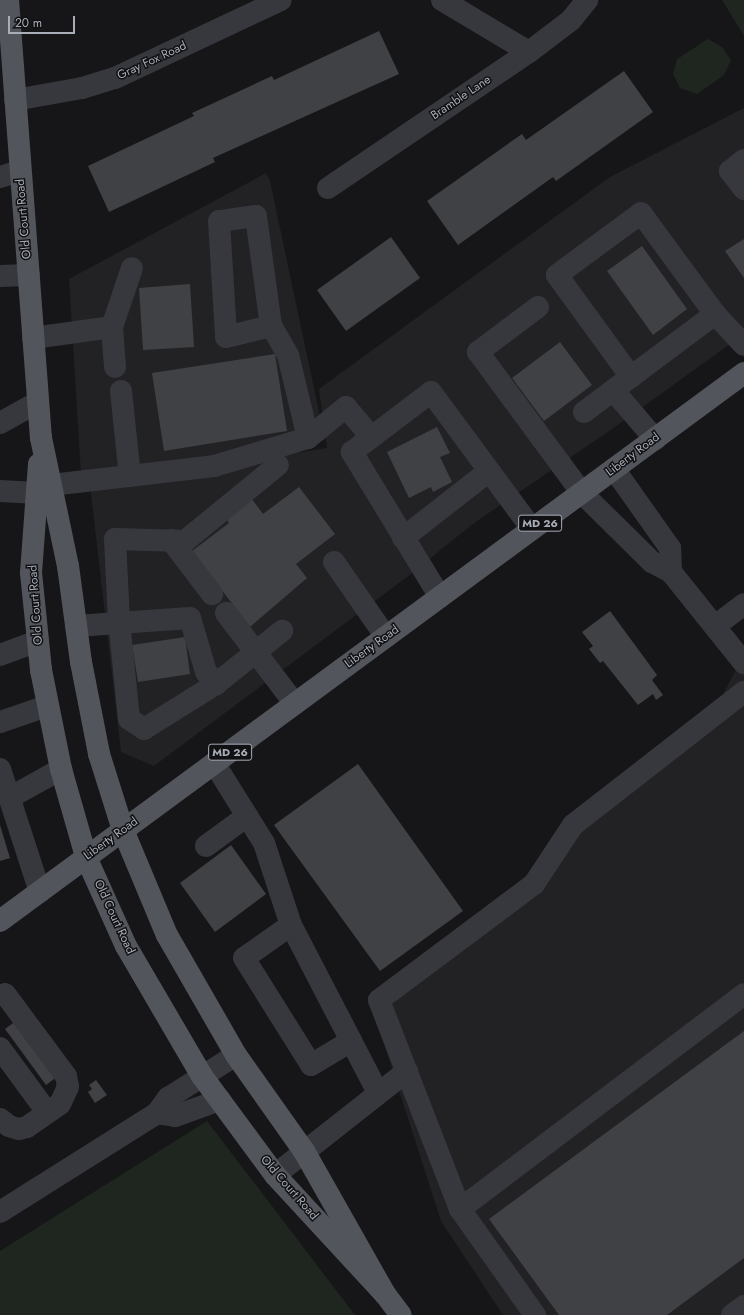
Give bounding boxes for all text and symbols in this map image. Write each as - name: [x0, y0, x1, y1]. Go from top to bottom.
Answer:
- scale bar: [10, 8, 77, 34]
- text: 20 m: [15, 14, 42, 32]
- street label: Gray Fox Road: [115, 39, 189, 83]
- street label: Bramble Lane: [428, 73, 494, 123]
- street label: Old Court Road: [13, 178, 35, 260]
- street label: Liberty Road: [603, 430, 663, 480]
- road number: MD 26: [518, 514, 562, 532]
- street label: Old Court Road: [26, 564, 46, 646]
- street label: Liberty Road: [342, 623, 402, 671]
- road number: MD 26: [208, 743, 252, 761]
- street label: Liberty Road: [81, 815, 141, 863]
- street label: Old Court Road: [91, 878, 137, 956]
- street label: Old Court Road: [257, 1153, 321, 1223]

